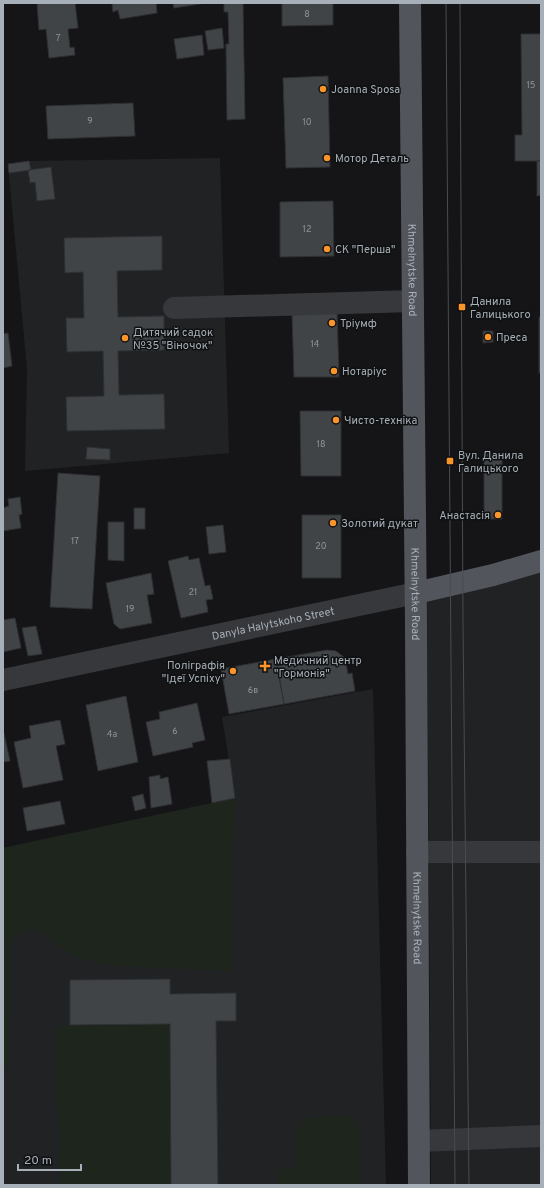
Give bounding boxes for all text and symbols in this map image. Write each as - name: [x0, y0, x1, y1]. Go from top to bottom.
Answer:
- house number: 8: [304, 9, 310, 20]
- house number: 7: [56, 33, 61, 44]
- house number: 15: [527, 80, 535, 91]
- place label: Joanna Sposa: [331, 83, 400, 97]
- marker: Joanna Sposa: [318, 84, 328, 94]
- house number: 9: [87, 116, 93, 127]
- house number: 10: [302, 117, 312, 128]
- place label: Мотор Деталь: [335, 152, 409, 166]
- marker: Мотор Деталь: [322, 153, 332, 163]
- house number: 12: [303, 224, 311, 235]
- street label: Khmelnytske Road: [404, 224, 419, 316]
- place label: СК "Перша": [335, 243, 395, 257]
- marker: СК "Перша": [322, 244, 332, 254]
- place label: Данила Галицького: [470, 295, 531, 322]
- marker: Данила Галицького: [457, 302, 467, 312]
- place label: Тріумф: [340, 317, 377, 331]
- marker: Тріумф: [327, 318, 337, 328]
- place label: Дитячий садок №35 "Віночок": [133, 326, 213, 353]
- place label: Преса: [496, 331, 527, 345]
- marker: Преса: [483, 332, 493, 342]
- marker: Дитячий садок №35 "Віночок": [120, 333, 130, 343]
- house number: 14: [311, 339, 320, 350]
- place label: Нотаріус: [342, 365, 387, 379]
- marker: Нотаріус: [329, 366, 339, 376]
- place label: Чисто-техніка: [344, 414, 417, 428]
- marker: Чисто-техніка: [331, 415, 341, 425]
- house number: 18: [317, 439, 325, 450]
- place label: Вул. Данила Галицького: [458, 449, 524, 476]
- marker: Вул. Данила Галицького: [445, 456, 455, 466]
- place label: Анастасія: [439, 509, 490, 523]
- marker: Анастасія: [493, 510, 503, 520]
- place label: Золотий дукат: [341, 517, 418, 531]
- marker: Золотий дукат: [328, 518, 338, 528]
- house number: 17: [71, 536, 79, 547]
- house number: 20: [315, 541, 327, 552]
- street label: Khmelnytske Road: [407, 548, 422, 640]
- house number: 21: [189, 587, 197, 598]
- house number: 19: [126, 604, 134, 615]
- street label: Danyla Halytskoho Street: [211, 604, 336, 644]
- place label: Медичний центр "Гормонія": [274, 654, 362, 681]
- place label: Поліграфія "Ідеї Успіху": [162, 659, 225, 686]
- marker: Медичний центр "Гормонія": [259, 660, 271, 672]
- marker: Поліграфія "Ідеї Успіху": [228, 666, 238, 676]
- house number: 6в: [248, 685, 258, 696]
- house number: 6: [172, 726, 178, 737]
- house number: 4а: [107, 729, 117, 740]
- street label: Khmelnytske Road: [409, 872, 424, 964]
- scale bar: [18, 1146, 81, 1172]
- text: 20 m: [24, 1153, 52, 1169]

